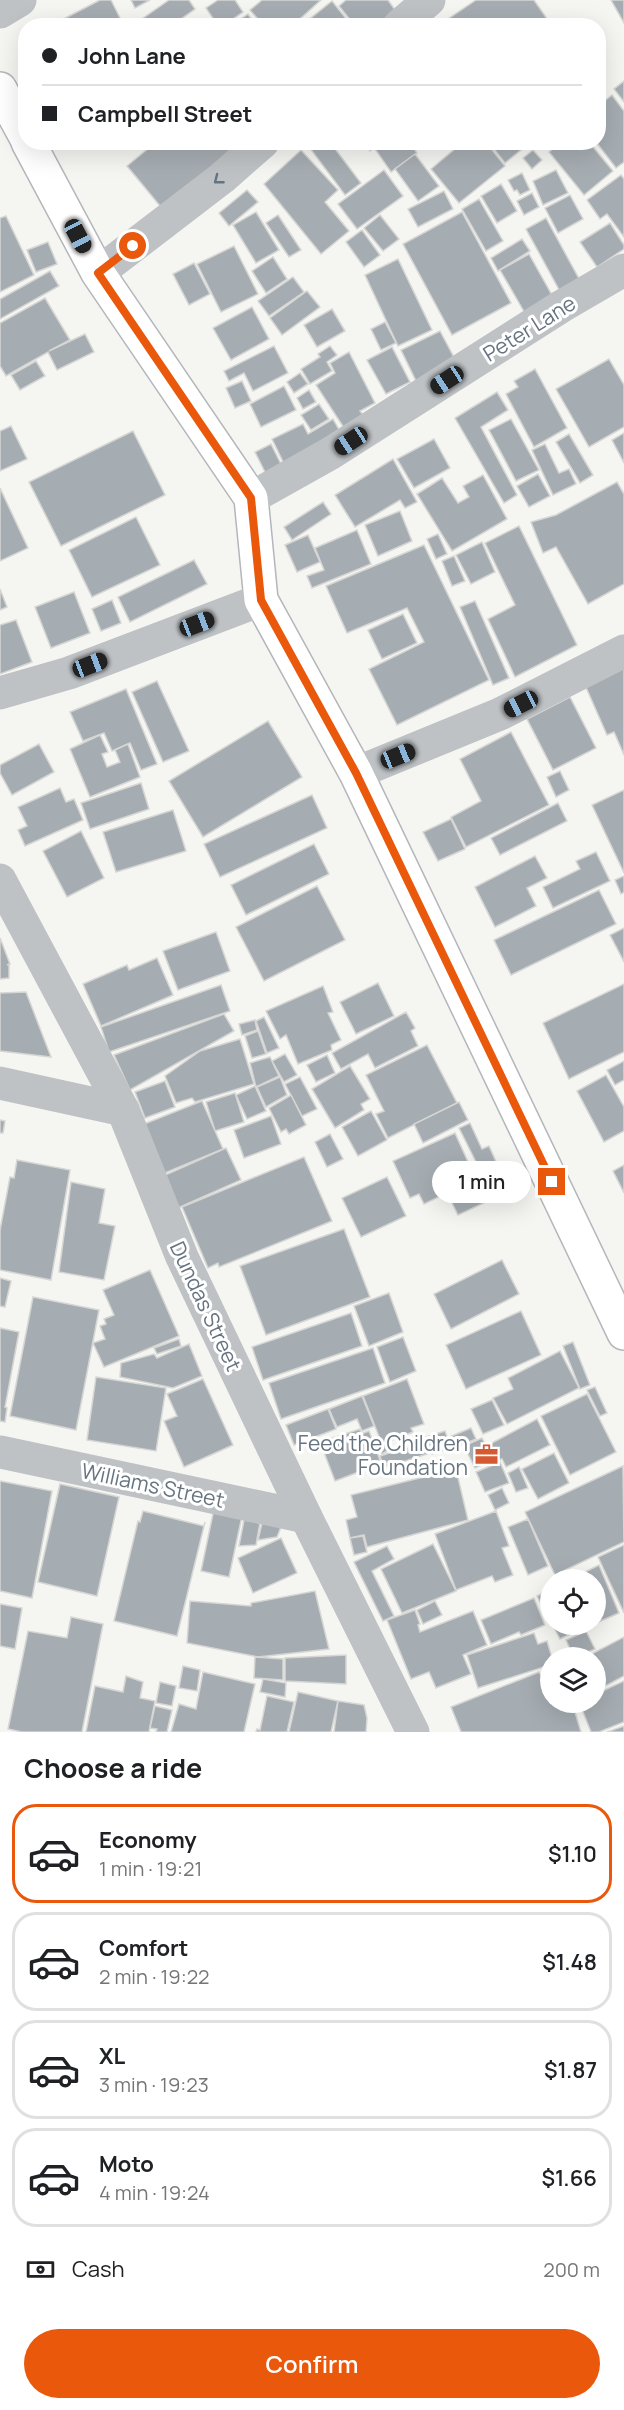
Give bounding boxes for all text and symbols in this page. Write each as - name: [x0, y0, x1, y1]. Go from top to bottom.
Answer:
- text: John Lane: [78, 41, 186, 71]
- text: Campbell Street: [78, 99, 252, 129]
- one-way arrow: [214, 173, 225, 184]
- car: [62, 216, 94, 256]
- route start: [119, 232, 146, 259]
- street label: Peter Lane: [477, 289, 581, 367]
- car: [427, 363, 467, 397]
- car: [331, 424, 371, 458]
- car: [177, 609, 217, 639]
- car: [70, 650, 110, 680]
- car: [501, 688, 541, 720]
- car: [378, 741, 418, 771]
- callout: 1 min: [432, 1161, 531, 1203]
- text: 1 min: [458, 1168, 505, 1195]
- route end: [538, 1168, 565, 1195]
- street label: Dundas Street: [164, 1237, 248, 1375]
- place label: Feed the Children Foundation: [298, 1429, 468, 1481]
- office icon: Feed the Children Foundation: [473, 1442, 499, 1468]
- street label: Williams Street: [79, 1456, 227, 1514]
- map controls: [540, 1569, 606, 1713]
- button: locate: [540, 1569, 606, 1635]
- button: layers: [540, 1647, 606, 1713]
- text: Choose a ride: [24, 1749, 202, 1786]
- text: Economy: [99, 1825, 197, 1855]
- icon: car: [27, 1827, 81, 1881]
- text: $1.10: [548, 1839, 597, 1869]
- text: 1 min · 19:21: [99, 1855, 202, 1882]
- text: Comfort: [99, 1933, 188, 1963]
- icon: car: [27, 1935, 81, 1989]
- text: $1.48: [542, 1947, 597, 1977]
- text: 2 min · 19:22: [99, 1963, 209, 1990]
- text: XL: [99, 2041, 125, 2071]
- icon: car: [27, 2043, 81, 2097]
- text: $1.87: [544, 2055, 597, 2085]
- text: 3 min · 19:23: [99, 2071, 209, 2098]
- text: Moto: [99, 2149, 154, 2179]
- icon: car: [27, 2151, 81, 2205]
- text: $1.66: [541, 2163, 597, 2193]
- text: 4 min · 19:24: [99, 2179, 210, 2206]
- icon: cash: [24, 2253, 57, 2286]
- text: Cash: [72, 2254, 125, 2284]
- text: 200 m: [543, 2256, 600, 2283]
- button: Confirm: [24, 2329, 600, 2398]

